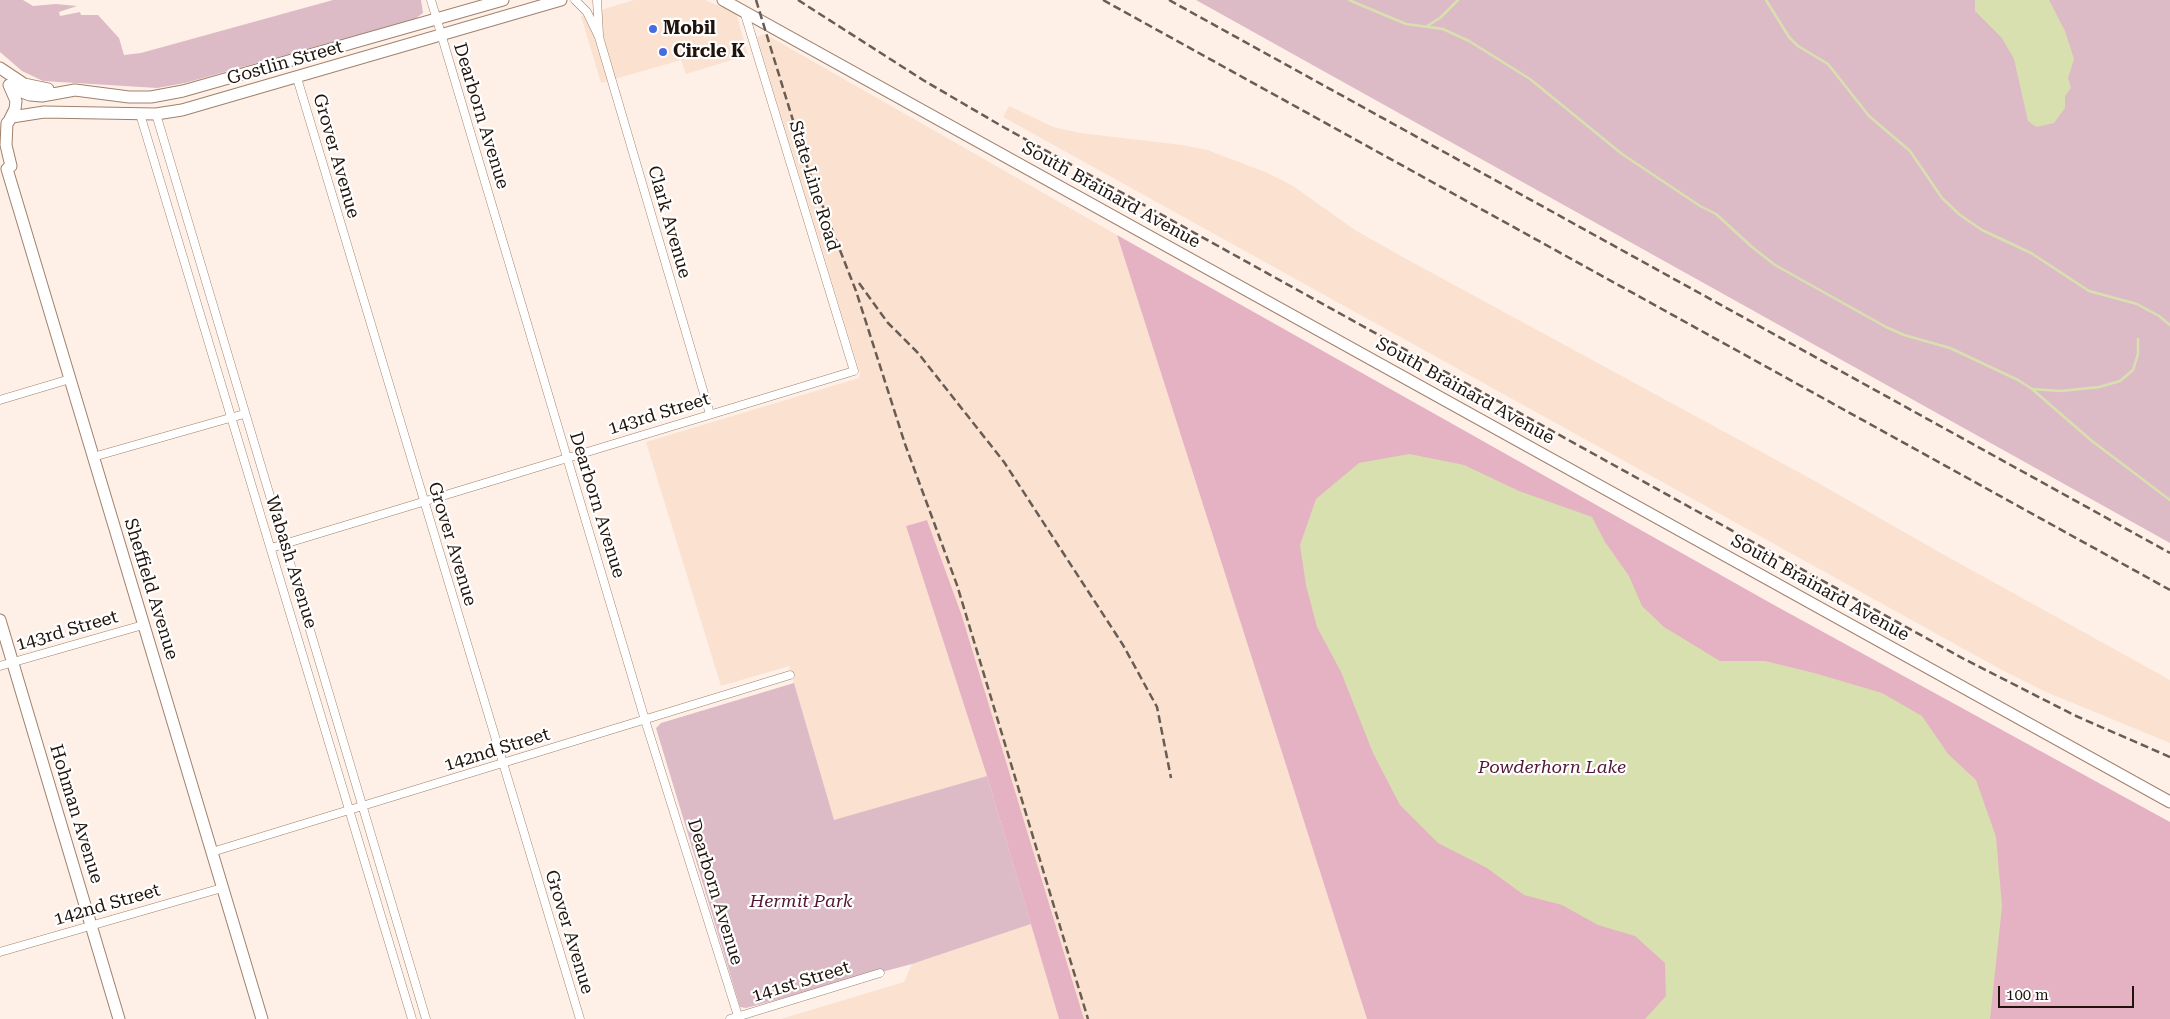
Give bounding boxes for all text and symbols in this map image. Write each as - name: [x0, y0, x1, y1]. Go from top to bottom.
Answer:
- place label: Mobil: [663, 18, 716, 40]
- marker: Mobil: [647, 23, 659, 35]
- street label: Gostlin Street: [224, 36, 346, 90]
- street label: Dearborn Avenue: [448, 40, 514, 192]
- place label: Circle K: [673, 41, 745, 63]
- marker: Circle K: [657, 46, 669, 58]
- street label: Grover Avenue: [308, 91, 364, 221]
- street label: State Line Road: [784, 118, 844, 254]
- street label: South Brainard Avenue: [1018, 137, 1204, 253]
- street label: Clark Avenue: [643, 163, 695, 281]
- street label: South Brainard Avenue: [1372, 333, 1558, 449]
- street label: 143rd Street: [606, 388, 712, 440]
- street label: Dearborn Avenue: [564, 429, 630, 581]
- street label: Grover Avenue: [423, 479, 481, 609]
- street label: Wabash Avenue: [261, 493, 321, 631]
- street label: Sheffield Avenue: [119, 516, 183, 662]
- street label: South Brainard Avenue: [1727, 530, 1913, 646]
- street label: 143rd Street: [13, 606, 121, 656]
- street label: 142nd Street: [441, 724, 553, 776]
- street label: Hohman Avenue: [45, 742, 107, 886]
- park label: Powderhorn Lake: [1478, 757, 1626, 779]
- street label: Dearborn Avenue: [682, 816, 748, 968]
- street label: Grover Avenue: [540, 867, 598, 997]
- street label: 142nd Street: [51, 880, 163, 930]
- park label: Hermit Park: [749, 891, 853, 913]
- street label: 141st Street: [749, 957, 853, 1007]
- scale bar: [2000, 976, 2136, 1008]
- text: 100 m: [2006, 986, 2049, 1004]

